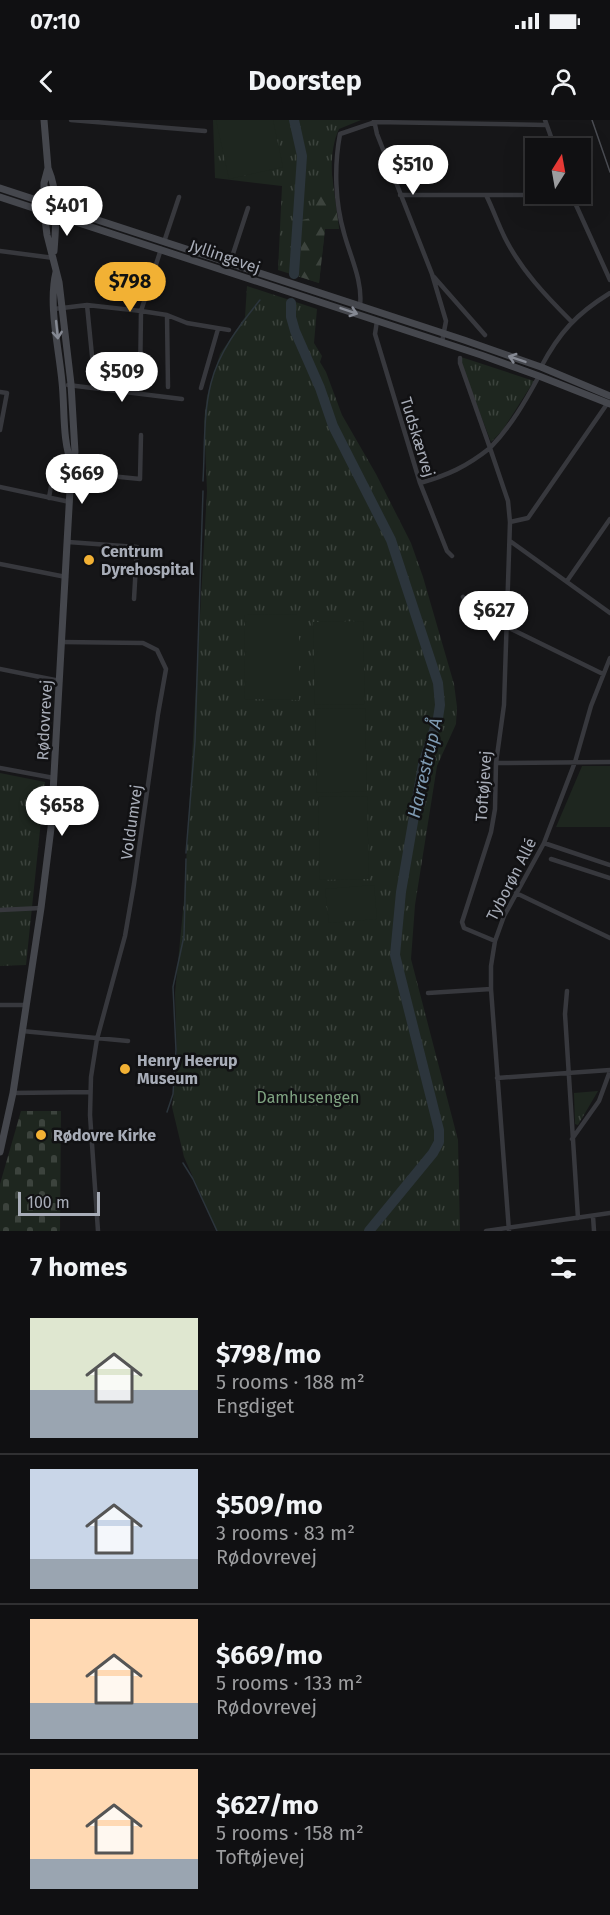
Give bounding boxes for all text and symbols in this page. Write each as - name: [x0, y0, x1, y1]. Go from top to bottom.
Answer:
- text: 07:10: [30, 8, 80, 35]
- icon: back: [30, 65, 63, 98]
- text: Doorstep: [248, 65, 362, 97]
- icon: person: [547, 65, 580, 98]
- north arrow: [525, 138, 591, 204]
- map controls: [525, 138, 591, 204]
- pin: $510: [377, 145, 449, 196]
- text: $510: [392, 152, 434, 176]
- pin: $401: [31, 186, 103, 237]
- text: $401: [46, 193, 88, 217]
- street label: Jyllingevej: [187, 235, 263, 277]
- pin: $798: [94, 262, 166, 313]
- text: $798: [109, 269, 151, 293]
- one-way arrow: [339, 306, 358, 317]
- one-way arrow: [52, 319, 63, 339]
- pin: $509: [86, 352, 158, 403]
- one-way arrow: [508, 352, 527, 363]
- text: $509: [100, 359, 144, 383]
- street label: Tudskærvej: [396, 395, 439, 479]
- pin: $669: [46, 454, 118, 505]
- text: $669: [60, 461, 104, 485]
- place label: Centrum Dyrehospital: [101, 542, 194, 579]
- marker: Centrum Dyrehospital: [82, 553, 96, 567]
- pin: $627: [458, 591, 530, 642]
- text: $627: [473, 598, 515, 622]
- street label: Rødovrevej: [33, 679, 56, 761]
- water label: Harrestrup Å: [402, 716, 447, 820]
- street label: Toftøjevej: [472, 750, 495, 822]
- street label: Voldumvej: [117, 783, 146, 861]
- pin: $658: [26, 786, 98, 837]
- text: $658: [40, 793, 84, 817]
- street label: Tyborøn Allé: [483, 835, 540, 924]
- place label: Henry Heerup Museum: [137, 1051, 238, 1088]
- marker: Henry Heerup Museum: [118, 1062, 132, 1076]
- park label: Damhusengen: [257, 1088, 359, 1107]
- place label: Rødovre Kirke: [53, 1126, 156, 1145]
- marker: Rødovre Kirke: [34, 1128, 48, 1142]
- scale bar: [18, 1189, 100, 1216]
- text: 100 m: [27, 1193, 70, 1212]
- icon: filters: [547, 1251, 580, 1284]
- text: 7 homes: [30, 1252, 127, 1283]
- text: $798/mo: [216, 1339, 321, 1370]
- icon: home: [78, 1342, 150, 1414]
- text: 5 rooms · 188 m²: [216, 1370, 365, 1394]
- text: Engdiget: [216, 1394, 294, 1418]
- text: $509/mo: [216, 1490, 323, 1521]
- icon: home: [78, 1493, 150, 1565]
- text: 3 rooms · 83 m²: [216, 1521, 355, 1545]
- text: Rødovrevej: [216, 1545, 317, 1569]
- text: $669/mo: [216, 1640, 323, 1671]
- icon: home: [78, 1643, 150, 1715]
- text: 5 rooms · 133 m²: [216, 1671, 363, 1695]
- text: Rødovrevej: [216, 1695, 317, 1719]
- text: $627/mo: [216, 1790, 319, 1821]
- icon: home: [78, 1793, 150, 1865]
- text: 5 rooms · 158 m²: [216, 1821, 364, 1845]
- text: Toftøjevej: [216, 1845, 305, 1869]

